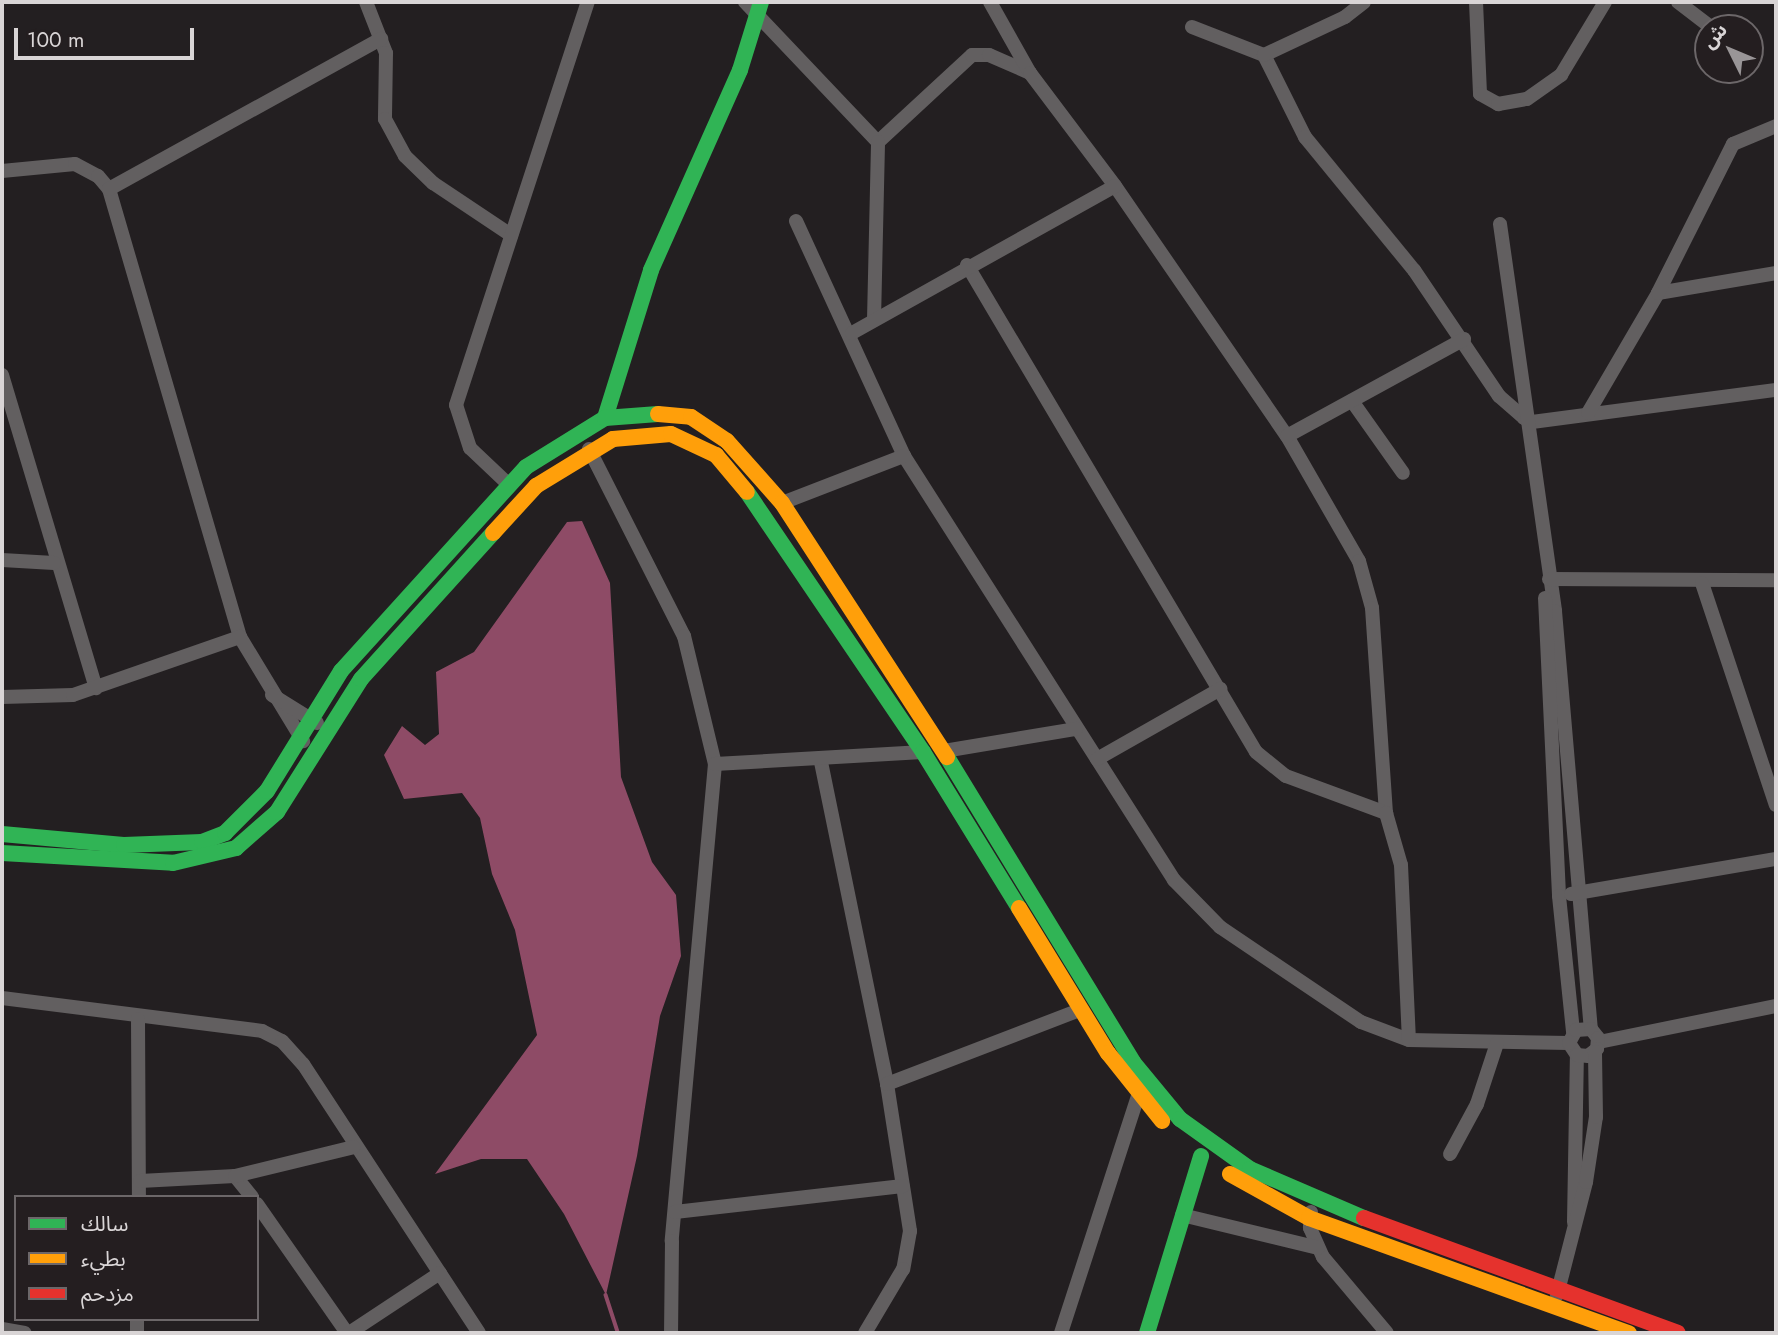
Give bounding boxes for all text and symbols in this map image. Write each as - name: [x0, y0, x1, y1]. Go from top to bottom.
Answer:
- scale bar: [18, 14, 198, 58]
- north arrow: [1694, 14, 1764, 84]
- text: ش: [1696, 17, 1733, 54]
- text: 100 m: [27, 25, 84, 55]
- legend: [14, 1195, 259, 1321]
- text: سالك: [81, 1209, 128, 1239]
- text: بطيء: [81, 1244, 126, 1274]
- text: مزدحم: [81, 1279, 134, 1309]

